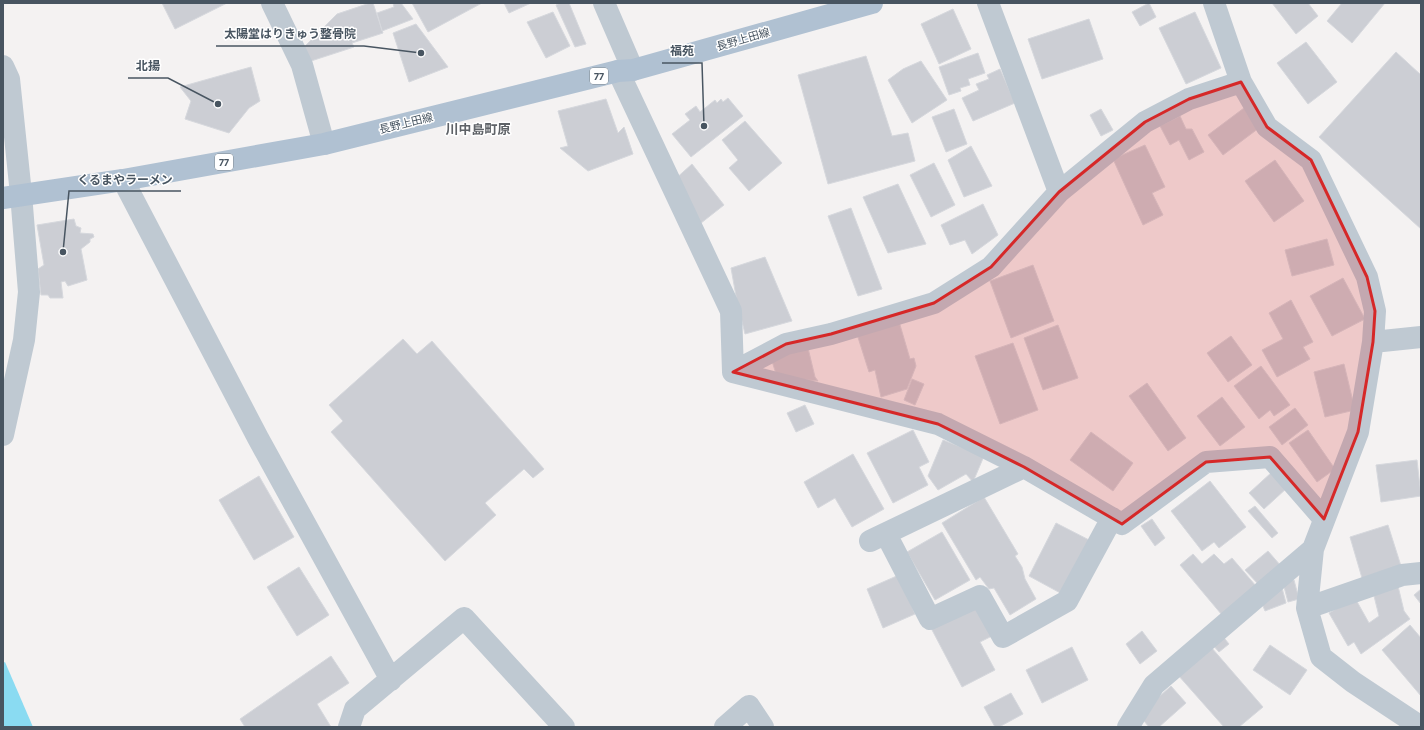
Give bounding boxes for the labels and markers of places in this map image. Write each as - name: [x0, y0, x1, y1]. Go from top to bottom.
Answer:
- callout: 太陽堂はりきゅう整骨院: [216, 22, 364, 46]
- callout: 福苑: [662, 39, 702, 63]
- callout: 北揚: [128, 54, 168, 78]
- callout: くるまやラーメン: [69, 167, 181, 191]

